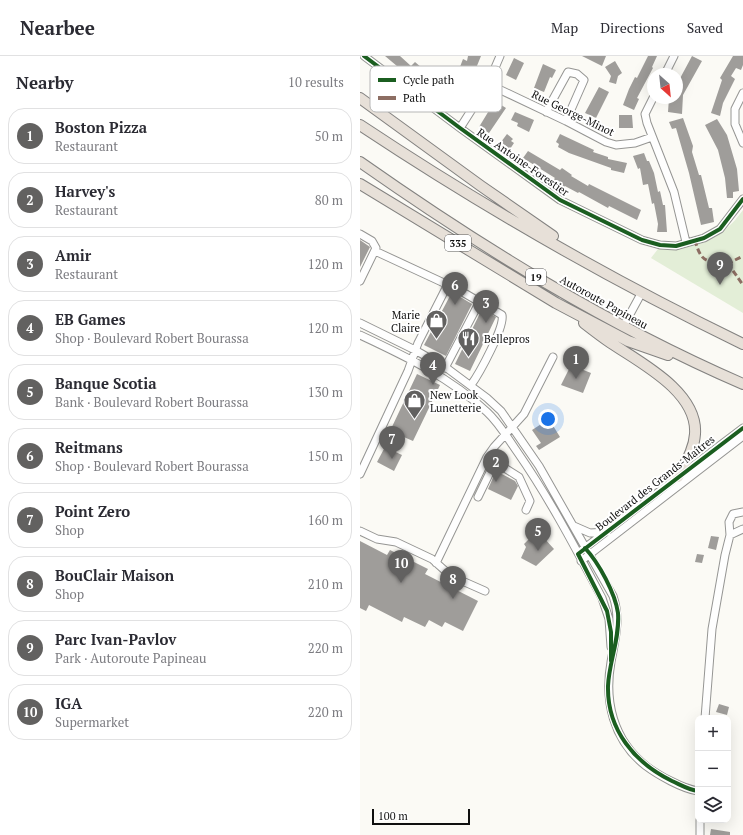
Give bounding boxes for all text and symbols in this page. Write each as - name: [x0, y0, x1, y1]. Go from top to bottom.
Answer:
- text: Nearbee: [20, 15, 95, 40]
- text: Map: [551, 18, 578, 37]
- text: Directions: [600, 18, 665, 37]
- text: Saved: [687, 18, 723, 37]
- legend: [370, 66, 502, 112]
- north arrow: [647, 68, 683, 104]
- text: Nearby: [16, 71, 74, 94]
- text: 10 results: [288, 73, 344, 91]
- text: Cycle path: [403, 73, 455, 87]
- street label: Rue George-Minot: [529, 87, 617, 139]
- text: Path: [403, 91, 426, 105]
- text: Boston Pizza: [55, 117, 147, 137]
- street label: Rue Antoine-Forestier: [474, 125, 572, 200]
- text: 1: [26, 127, 34, 145]
- text: 50 m: [315, 127, 343, 145]
- text: Restaurant: [55, 137, 118, 155]
- text: Harvey's: [55, 181, 115, 201]
- text: 2: [26, 191, 34, 209]
- text: 80 m: [315, 191, 343, 209]
- text: Restaurant: [55, 201, 118, 219]
- road number: 335: [445, 235, 471, 251]
- text: Amir: [55, 245, 91, 265]
- pin: 9: [707, 252, 733, 285]
- text: 3: [26, 255, 34, 273]
- text: 120 m: [308, 255, 343, 273]
- text: Restaurant: [55, 265, 118, 283]
- road number: 19: [526, 269, 546, 285]
- pin: 6: [442, 272, 468, 305]
- street label: Autoroute Papineau: [558, 272, 651, 332]
- pin: 3: [473, 290, 499, 323]
- place label: Marie Claire: [391, 308, 420, 335]
- shop icon: Marie Claire: [423, 308, 449, 341]
- text: EB Games: [55, 309, 126, 329]
- text: 4: [26, 319, 34, 337]
- text: 120 m: [308, 319, 343, 337]
- restaurant icon: Bellepros: [455, 326, 481, 359]
- text: Shop · Boulevard Robert Bourassa: [55, 329, 249, 347]
- place label: Bellepros: [484, 332, 530, 346]
- pin: 1: [563, 346, 589, 379]
- pin: 4: [420, 352, 446, 385]
- text: Banque Scotia: [55, 373, 157, 393]
- text: 5: [26, 383, 34, 401]
- text: 130 m: [308, 383, 343, 401]
- shop icon: New Look Lunetterie: [402, 388, 428, 421]
- place label: New Look Lunetterie: [430, 388, 482, 415]
- text: Bank · Boulevard Robert Bourassa: [55, 393, 249, 411]
- your location: [538, 409, 558, 429]
- pin: 7: [379, 426, 405, 459]
- street label: Boulevard des Grands-Maîtres: [593, 432, 718, 534]
- text: Reitmans: [55, 437, 123, 457]
- text: 6: [26, 447, 34, 465]
- text: 150 m: [308, 447, 343, 465]
- pin: 2: [483, 449, 509, 482]
- text: Shop · Boulevard Robert Bourassa: [55, 457, 249, 475]
- text: Point Zero: [55, 501, 130, 521]
- text: 7: [26, 511, 34, 529]
- text: 160 m: [308, 511, 343, 529]
- pin: 5: [525, 518, 551, 551]
- text: Shop: [55, 521, 84, 539]
- pin: 10: [388, 550, 414, 583]
- text: BouClair Maison: [55, 565, 174, 585]
- pin: 8: [440, 566, 466, 599]
- text: 8: [26, 575, 34, 593]
- text: 210 m: [308, 575, 343, 593]
- text: Shop: [55, 585, 84, 603]
- text: Parc Ivan-Pavlov: [55, 629, 176, 649]
- text: 9: [26, 639, 34, 657]
- text: 220 m: [308, 639, 343, 657]
- text: Park · Autoroute Papineau: [55, 649, 207, 667]
- text: IGA: [55, 693, 82, 713]
- text: 10: [23, 703, 37, 721]
- text: 220 m: [308, 703, 343, 721]
- text: Supermarket: [55, 713, 129, 731]
- map controls: [695, 715, 731, 823]
- button: +: [695, 715, 731, 751]
- button: −: [695, 751, 731, 787]
- button: layers: [695, 787, 731, 823]
- scale bar: [372, 807, 470, 826]
- text: 100 m: [378, 809, 408, 823]

